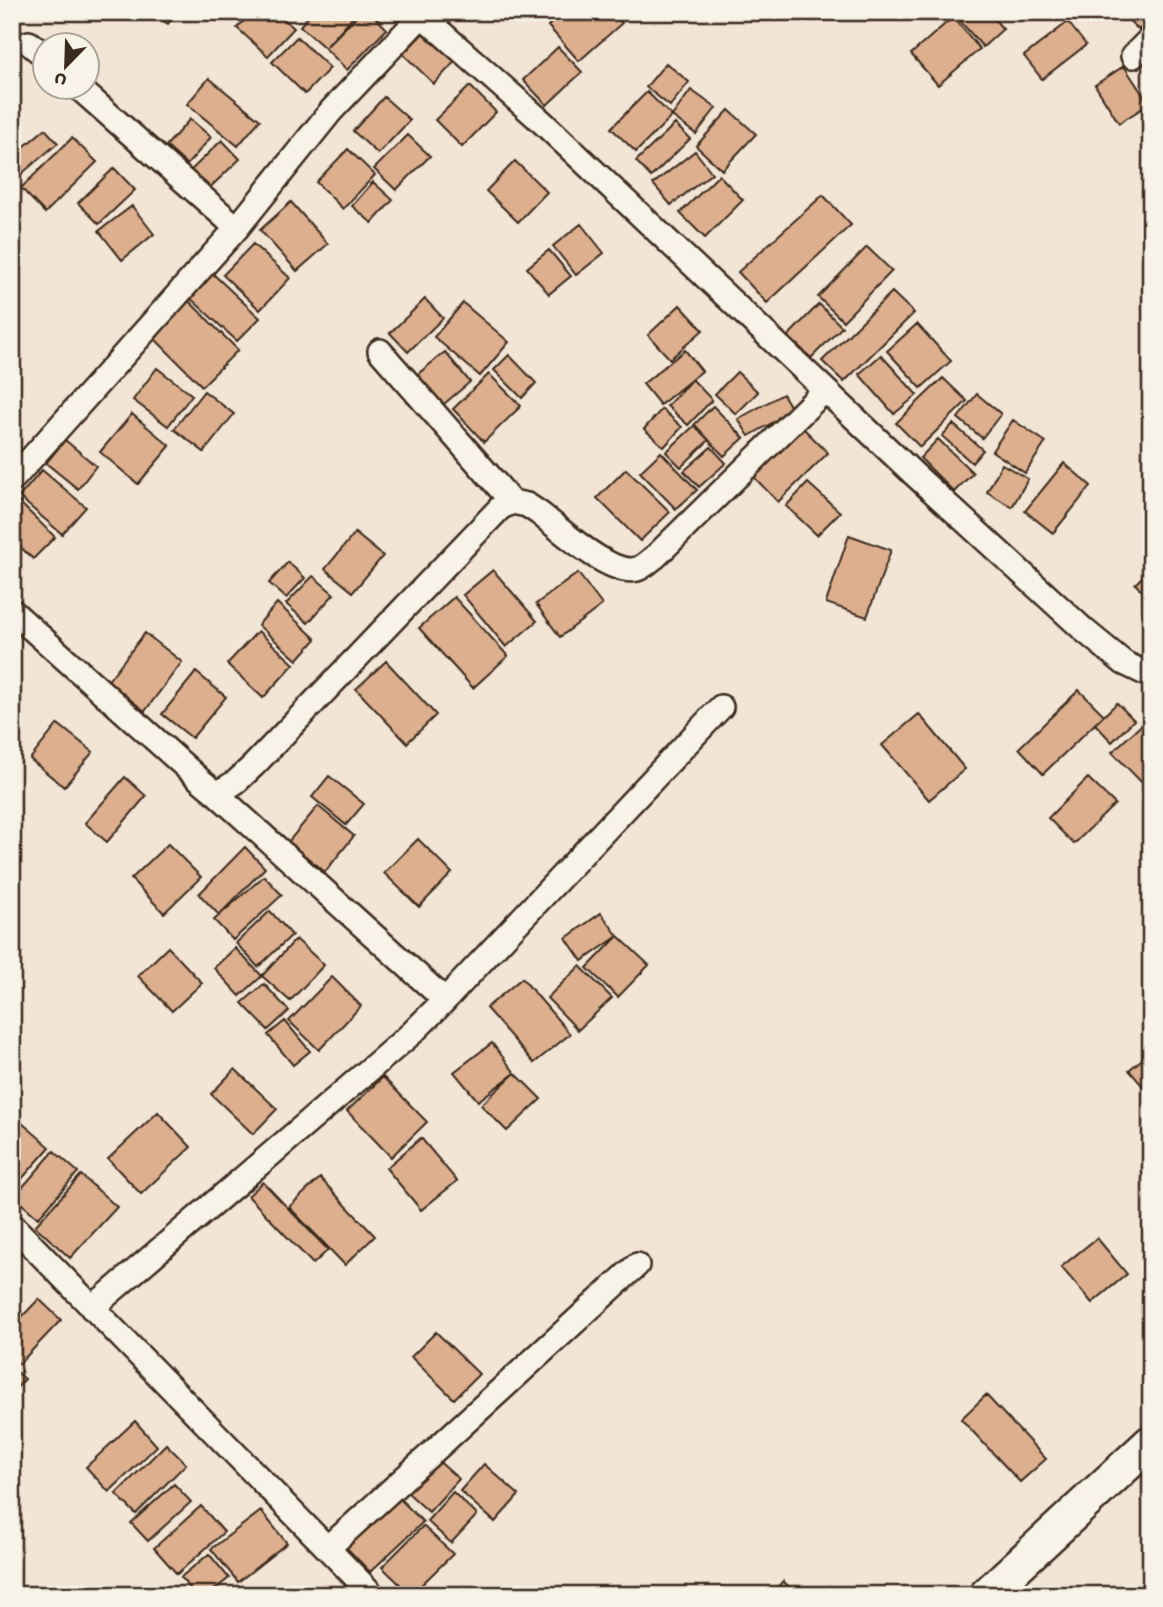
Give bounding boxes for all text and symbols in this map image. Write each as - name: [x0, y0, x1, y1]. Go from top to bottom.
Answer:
- north arrow: [32, 32, 102, 102]
- text: U: [51, 66, 70, 91]

